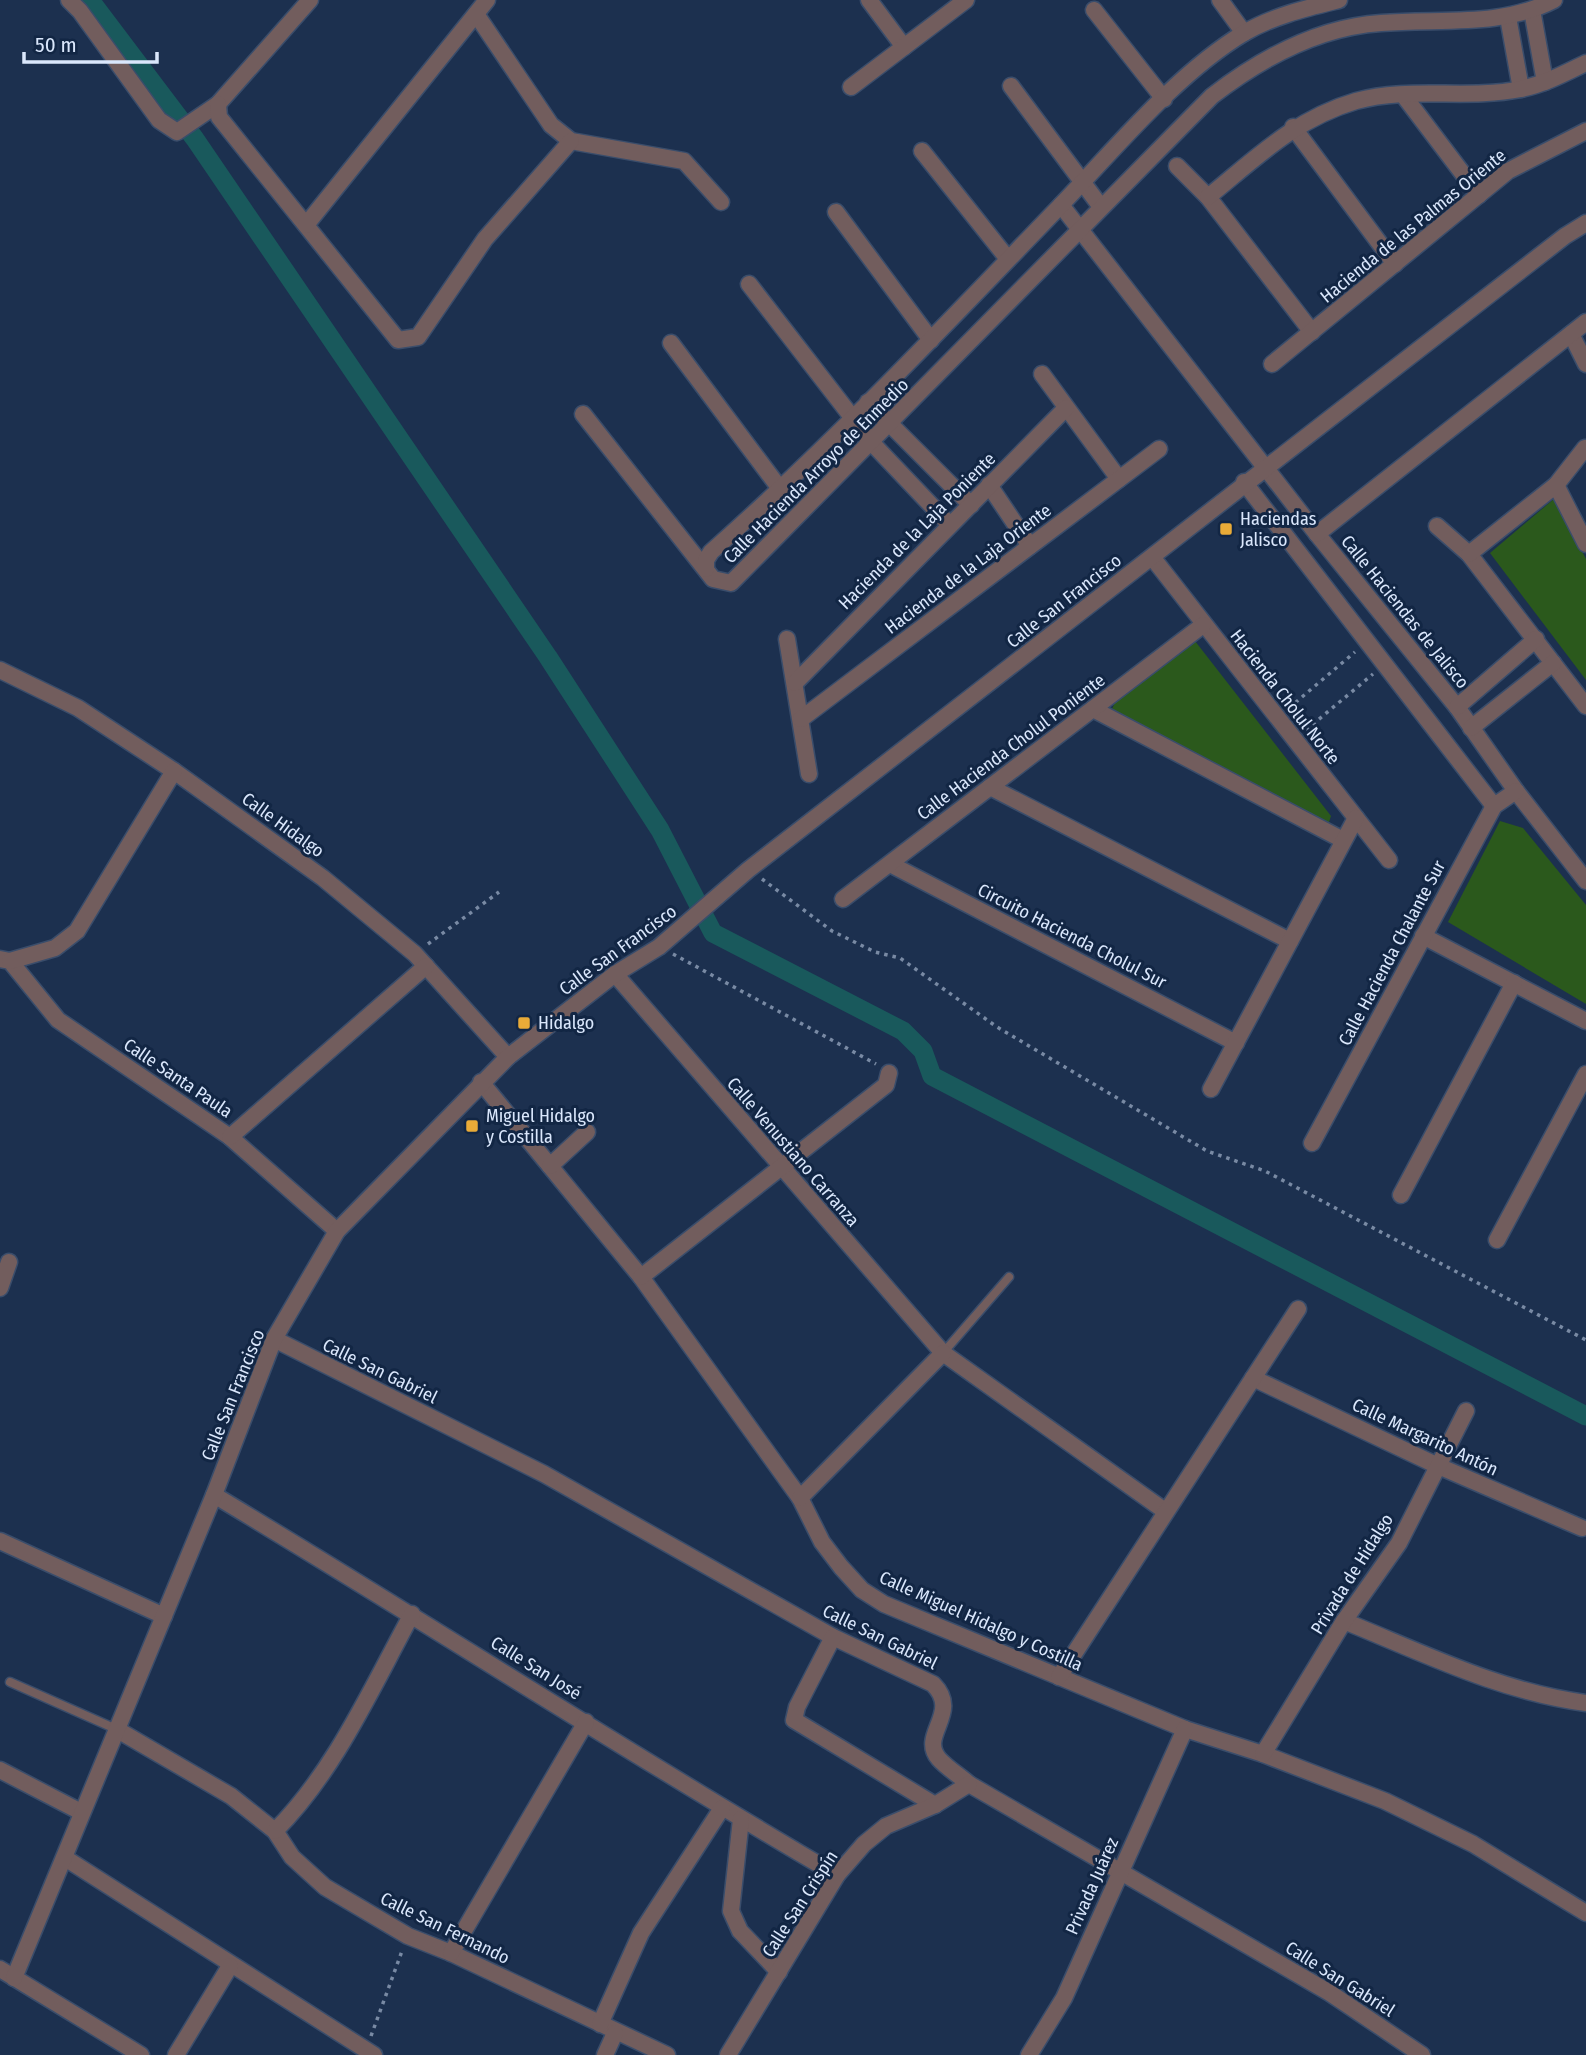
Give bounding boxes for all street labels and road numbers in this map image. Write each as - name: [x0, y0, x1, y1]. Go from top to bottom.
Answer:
- street label: Hacienda de las Palmas Oriente: [1316, 144, 1510, 308]
- street label: Calle Hacienda Arroyo de Enmedio: [719, 374, 913, 568]
- street label: Hacienda de la Laja Poniente: [834, 448, 1000, 614]
- street label: Hacienda de la Laja Oriente: [880, 499, 1056, 639]
- street label: Calle Haciendas de Jalisco: [1336, 531, 1474, 693]
- street label: Calle San Francisco: [1002, 549, 1126, 653]
- street label: Hacienda Cholul Norte: [1225, 625, 1345, 769]
- street label: Calle Hacienda Cholul Poniente: [913, 669, 1109, 825]
- street label: Calle Hidalgo: [238, 788, 328, 862]
- street label: Calle Hacienda Chalante Sur: [1334, 856, 1451, 1049]
- street label: Circuito Hacienda Cholul Sur: [974, 879, 1171, 994]
- street label: Calle San Francisco: [555, 900, 681, 1000]
- street label: Calle Santa Paula: [119, 1034, 237, 1123]
- street label: Calle Venustiano Carranza: [722, 1073, 864, 1231]
- street label: Calle San Francisco: [197, 1326, 269, 1464]
- street label: Calle San Gabriel: [319, 1334, 441, 1408]
- street label: Calle Margarito Antón: [1349, 1394, 1501, 1480]
- street label: Privada de Hidalgo: [1306, 1510, 1398, 1638]
- street label: Calle Miguel Hidalgo y Costilla: [876, 1566, 1086, 1676]
- street label: Calle San Gabriel: [819, 1600, 941, 1674]
- street label: Calle San José: [487, 1631, 585, 1705]
- street label: Privada Juárez: [1061, 1834, 1123, 1938]
- street label: Calle San Crispín: [757, 1847, 843, 1961]
- street label: Calle San Fernando: [377, 1887, 513, 1969]
- street label: Calle San Gabriel: [1281, 1937, 1399, 2022]

